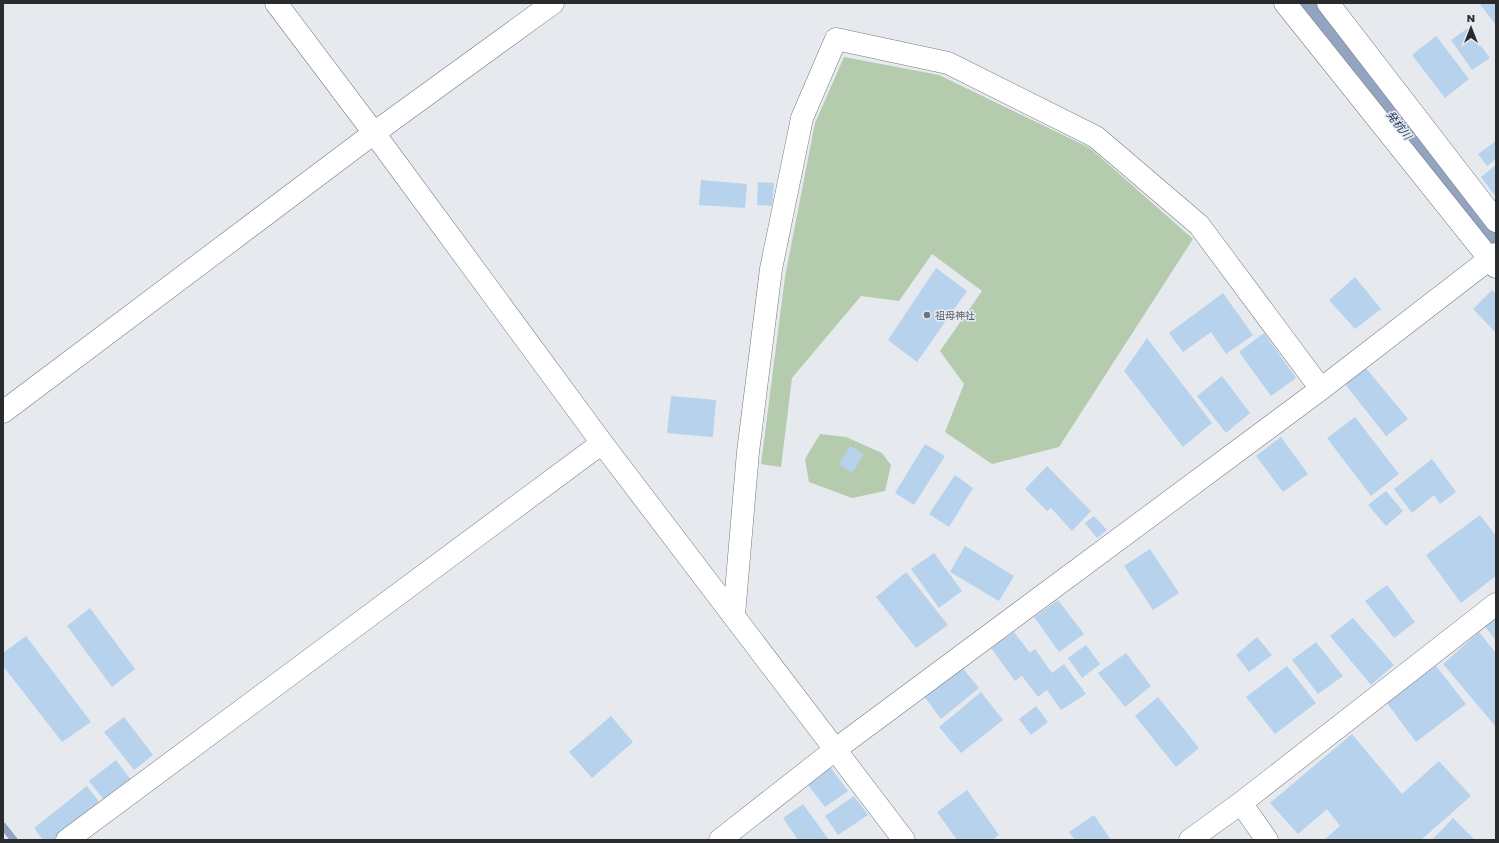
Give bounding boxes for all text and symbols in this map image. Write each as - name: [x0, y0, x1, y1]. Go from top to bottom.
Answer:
- north arrow: [1451, 8, 1491, 48]
- text: N: [1467, 10, 1475, 26]
- water label: 発杭川: [1383, 107, 1416, 144]
- place label: 祖母神社: [935, 308, 975, 323]
- marker: 祖母神社: [922, 310, 932, 320]

